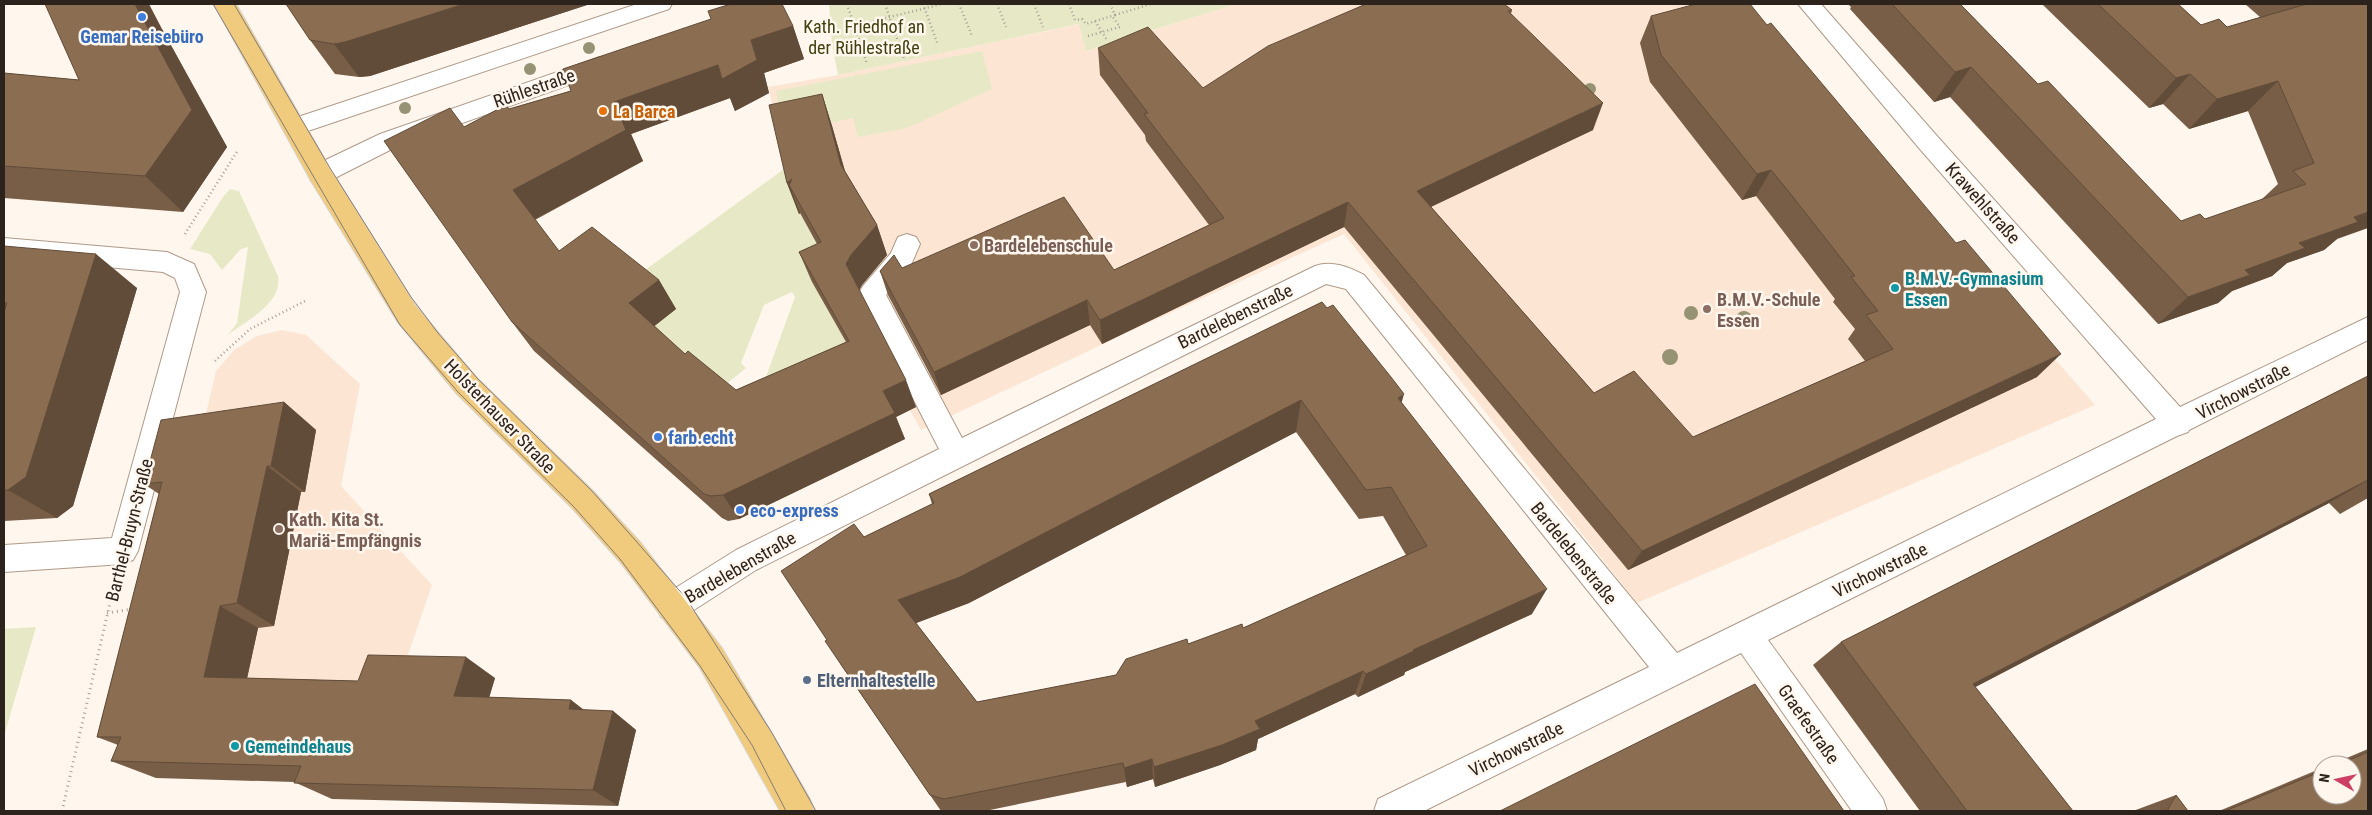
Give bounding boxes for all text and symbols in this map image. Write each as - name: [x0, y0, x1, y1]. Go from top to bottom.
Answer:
- marker: Gemar Reisebüro: [136, 11, 148, 23]
- park label: Kath. Friedhof an der Rühlestraße: [803, 16, 925, 58]
- place label: Gemar Reisebüro: [80, 26, 204, 47]
- street label: Rühlestraße: [491, 64, 577, 112]
- place label: La Barca: [613, 101, 675, 122]
- marker: La Barca: [597, 105, 609, 117]
- street label: Krawehlstraße: [1941, 158, 2025, 248]
- place label: Bardelebenschule: [984, 235, 1113, 256]
- marker: Bardelebenschule: [968, 239, 980, 251]
- place label: B.M.V.-Gymnasium Essen: [1905, 268, 2044, 310]
- street label: Bardelebenstraße: [1174, 279, 1296, 353]
- marker: B.M.V.-Gymnasium Essen: [1889, 282, 1901, 294]
- place label: B.M.V.-Schule Essen: [1717, 289, 1821, 331]
- marker: B.M.V.-Schule Essen: [1701, 303, 1713, 315]
- street label: Holsterhauser Straße: [440, 355, 560, 477]
- street label: Virchowstraße: [2193, 358, 2293, 424]
- place label: farb.echt: [668, 427, 734, 448]
- marker: farb.echt: [652, 431, 664, 443]
- street label: Barthel-Bruyn-Straße: [101, 456, 157, 604]
- street label: Bardelebenstraße: [1527, 498, 1621, 608]
- place label: eco-express: [750, 500, 839, 521]
- marker: eco-express: [734, 504, 746, 516]
- place label: Kath. Kita St. Mariä-Empfängnis: [289, 509, 422, 551]
- marker: Kath. Kita St. Mariä-Empfängnis: [273, 523, 285, 535]
- street label: Bardelebenstraße: [681, 527, 799, 607]
- street label: Virchowstraße: [1829, 538, 1931, 602]
- place label: Elternhaltestelle: [817, 670, 936, 691]
- marker: Elternhaltestelle: [801, 674, 813, 686]
- street label: Graefestraße: [1774, 680, 1844, 768]
- street label: Virchowstraße: [1465, 717, 1567, 781]
- place label: Gemeindehaus: [245, 736, 351, 757]
- marker: Gemeindehaus: [229, 740, 241, 752]
- north arrow: [2312, 755, 2362, 805]
- text: N: [2316, 772, 2333, 783]

